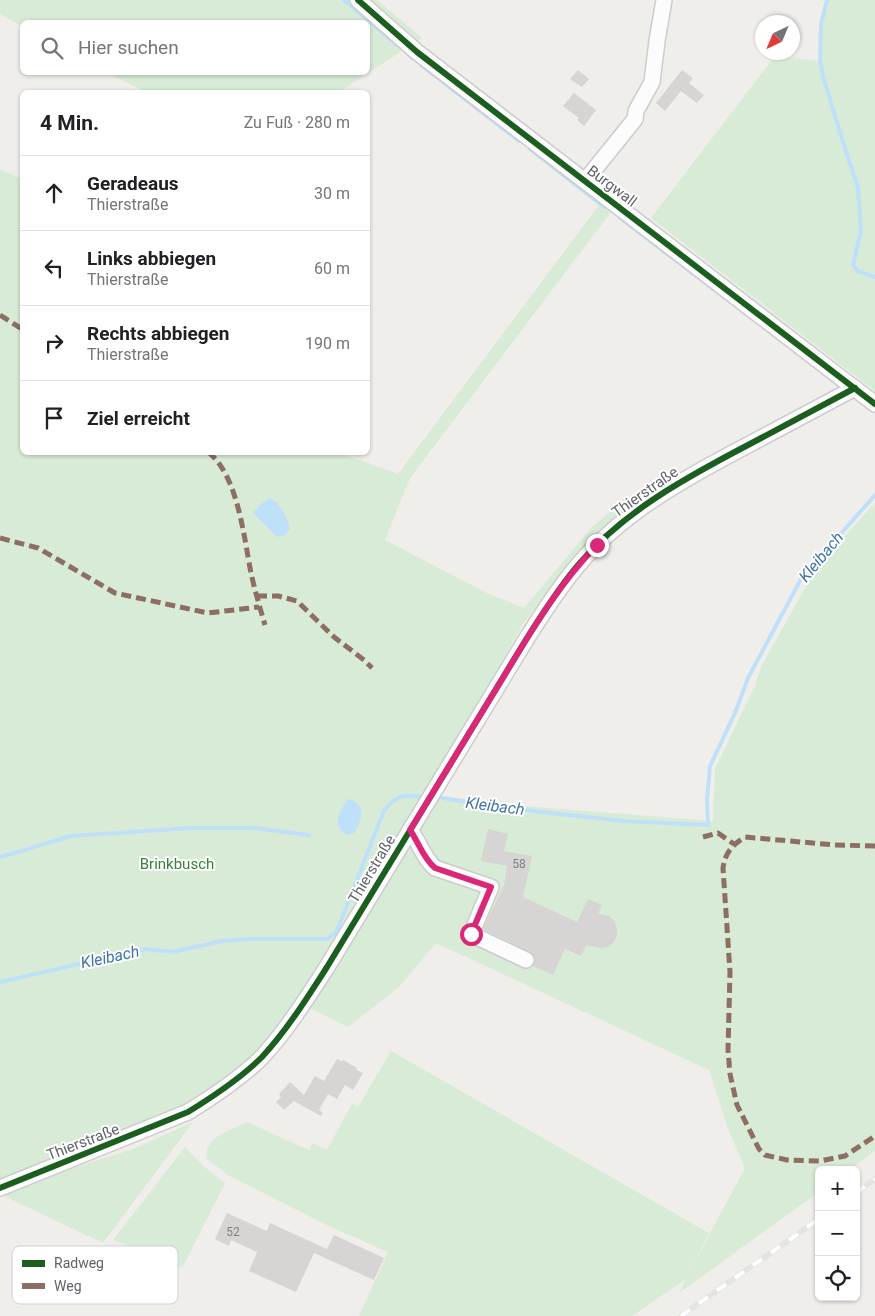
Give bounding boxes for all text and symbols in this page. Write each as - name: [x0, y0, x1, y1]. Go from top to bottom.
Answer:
- north arrow: [755, 15, 800, 60]
- search box: [20, 20, 370, 75]
- icon: search: [38, 34, 66, 62]
- text: Hier suchen: [78, 36, 179, 59]
- text: 4 Min.: [40, 111, 99, 135]
- text: Zu Fuß · 280 m: [244, 113, 350, 132]
- street label: Burgwall: [584, 161, 640, 211]
- text: Geradeaus: [87, 172, 179, 195]
- icon: ahead: [40, 179, 68, 207]
- text: 30 m: [314, 184, 350, 203]
- text: Thierstraße: [87, 195, 168, 214]
- text: Links abbiegen: [87, 247, 216, 270]
- icon: left: [40, 254, 68, 282]
- text: 60 m: [314, 259, 350, 278]
- text: Thierstraße: [87, 270, 168, 289]
- text: Rechts abbiegen: [87, 322, 229, 345]
- icon: right: [40, 329, 68, 357]
- text: 190 m: [305, 334, 350, 353]
- text: Thierstraße: [87, 345, 168, 364]
- icon: arrive: [40, 404, 68, 432]
- text: Ziel erreicht: [87, 407, 190, 430]
- street label: Thierstraße: [609, 463, 681, 521]
- water label: Kleibach: [795, 528, 847, 586]
- route end: [586, 534, 609, 557]
- water label: Kleibach: [464, 793, 526, 819]
- street label: Thierstraße: [345, 832, 399, 906]
- park label: Brinkbusch: [140, 855, 214, 873]
- house number: 58: [512, 857, 526, 871]
- route start: [460, 923, 483, 946]
- water label: Kleibach: [79, 942, 141, 972]
- street label: Thierstraße: [44, 1120, 122, 1164]
- map controls: [815, 1166, 860, 1301]
- button: +: [815, 1166, 860, 1211]
- button: −: [815, 1211, 860, 1256]
- house number: 52: [226, 1225, 240, 1239]
- legend: [12, 1246, 178, 1304]
- text: Radweg: [54, 1255, 104, 1271]
- button: locate: [815, 1256, 860, 1301]
- text: Weg: [54, 1278, 82, 1294]

